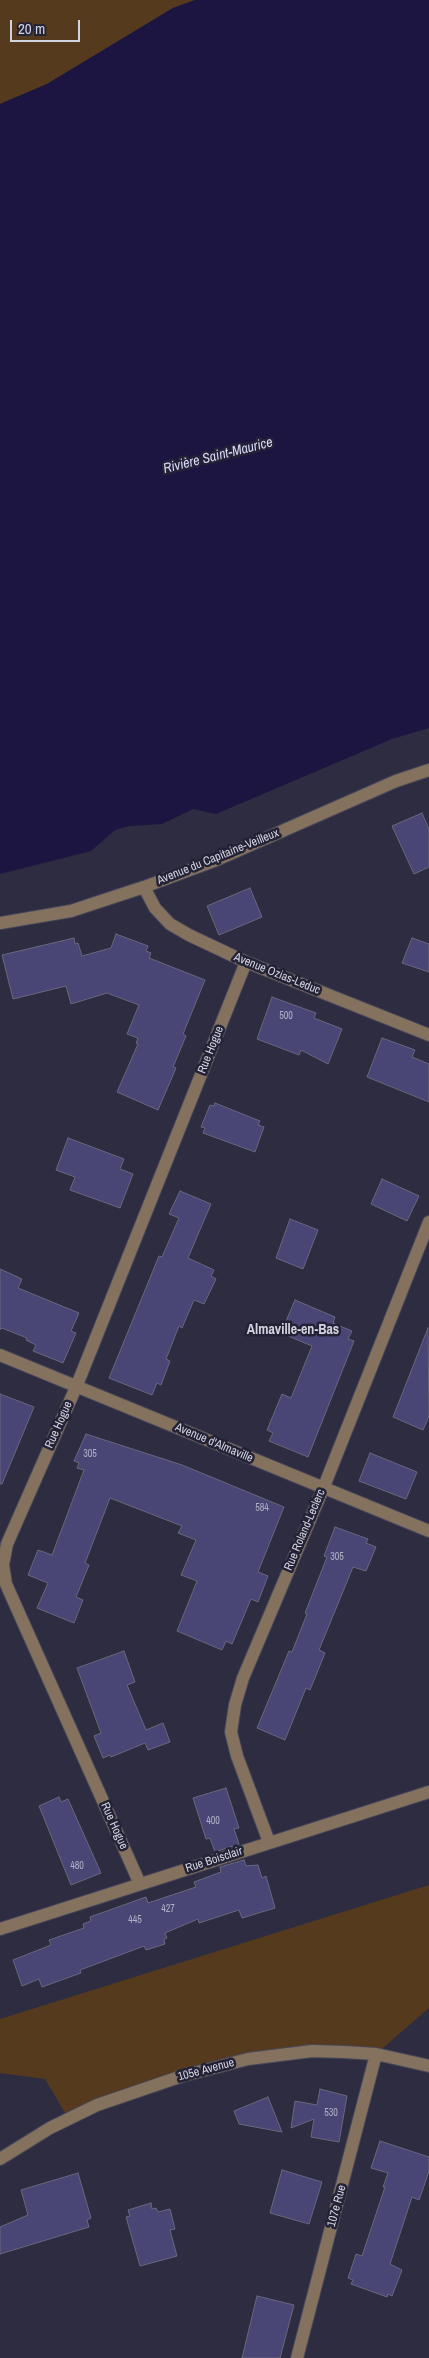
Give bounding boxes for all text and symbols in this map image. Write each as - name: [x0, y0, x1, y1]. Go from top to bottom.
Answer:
- scale bar: [12, 10, 82, 42]
- text: 20 m: [18, 18, 45, 39]
- water label: Rivière Saint-Maurice: [161, 434, 275, 478]
- street label: Avenue du Capitaine-Veilleux: [155, 826, 281, 888]
- street label: Avenue Ozias-Leduc: [232, 950, 322, 998]
- house number: 500: [279, 1010, 293, 1022]
- street label: Rue Hogue: [195, 1024, 227, 1076]
- district label: Almaville-en-Bas: [247, 1322, 339, 1338]
- street label: Rue Hogue: [42, 1399, 76, 1451]
- street label: Avenue d'Almaville: [173, 1420, 255, 1466]
- house number: 305: [83, 1448, 97, 1460]
- street label: Rue Roland-Leclerc: [281, 1487, 329, 1573]
- house number: 584: [255, 1502, 269, 1514]
- house number: 305: [330, 1551, 344, 1563]
- street label: Rue Hogue: [97, 1800, 131, 1852]
- house number: 400: [206, 1815, 220, 1827]
- street label: Rue Boisclair: [184, 1844, 244, 1876]
- house number: 480: [70, 1860, 84, 1872]
- house number: 427: [161, 1903, 175, 1915]
- house number: 445: [128, 1914, 142, 1926]
- street label: 105e Avenue: [176, 2056, 236, 2084]
- house number: 530: [324, 2107, 338, 2119]
- street label: 107e Rue: [325, 2184, 349, 2228]

